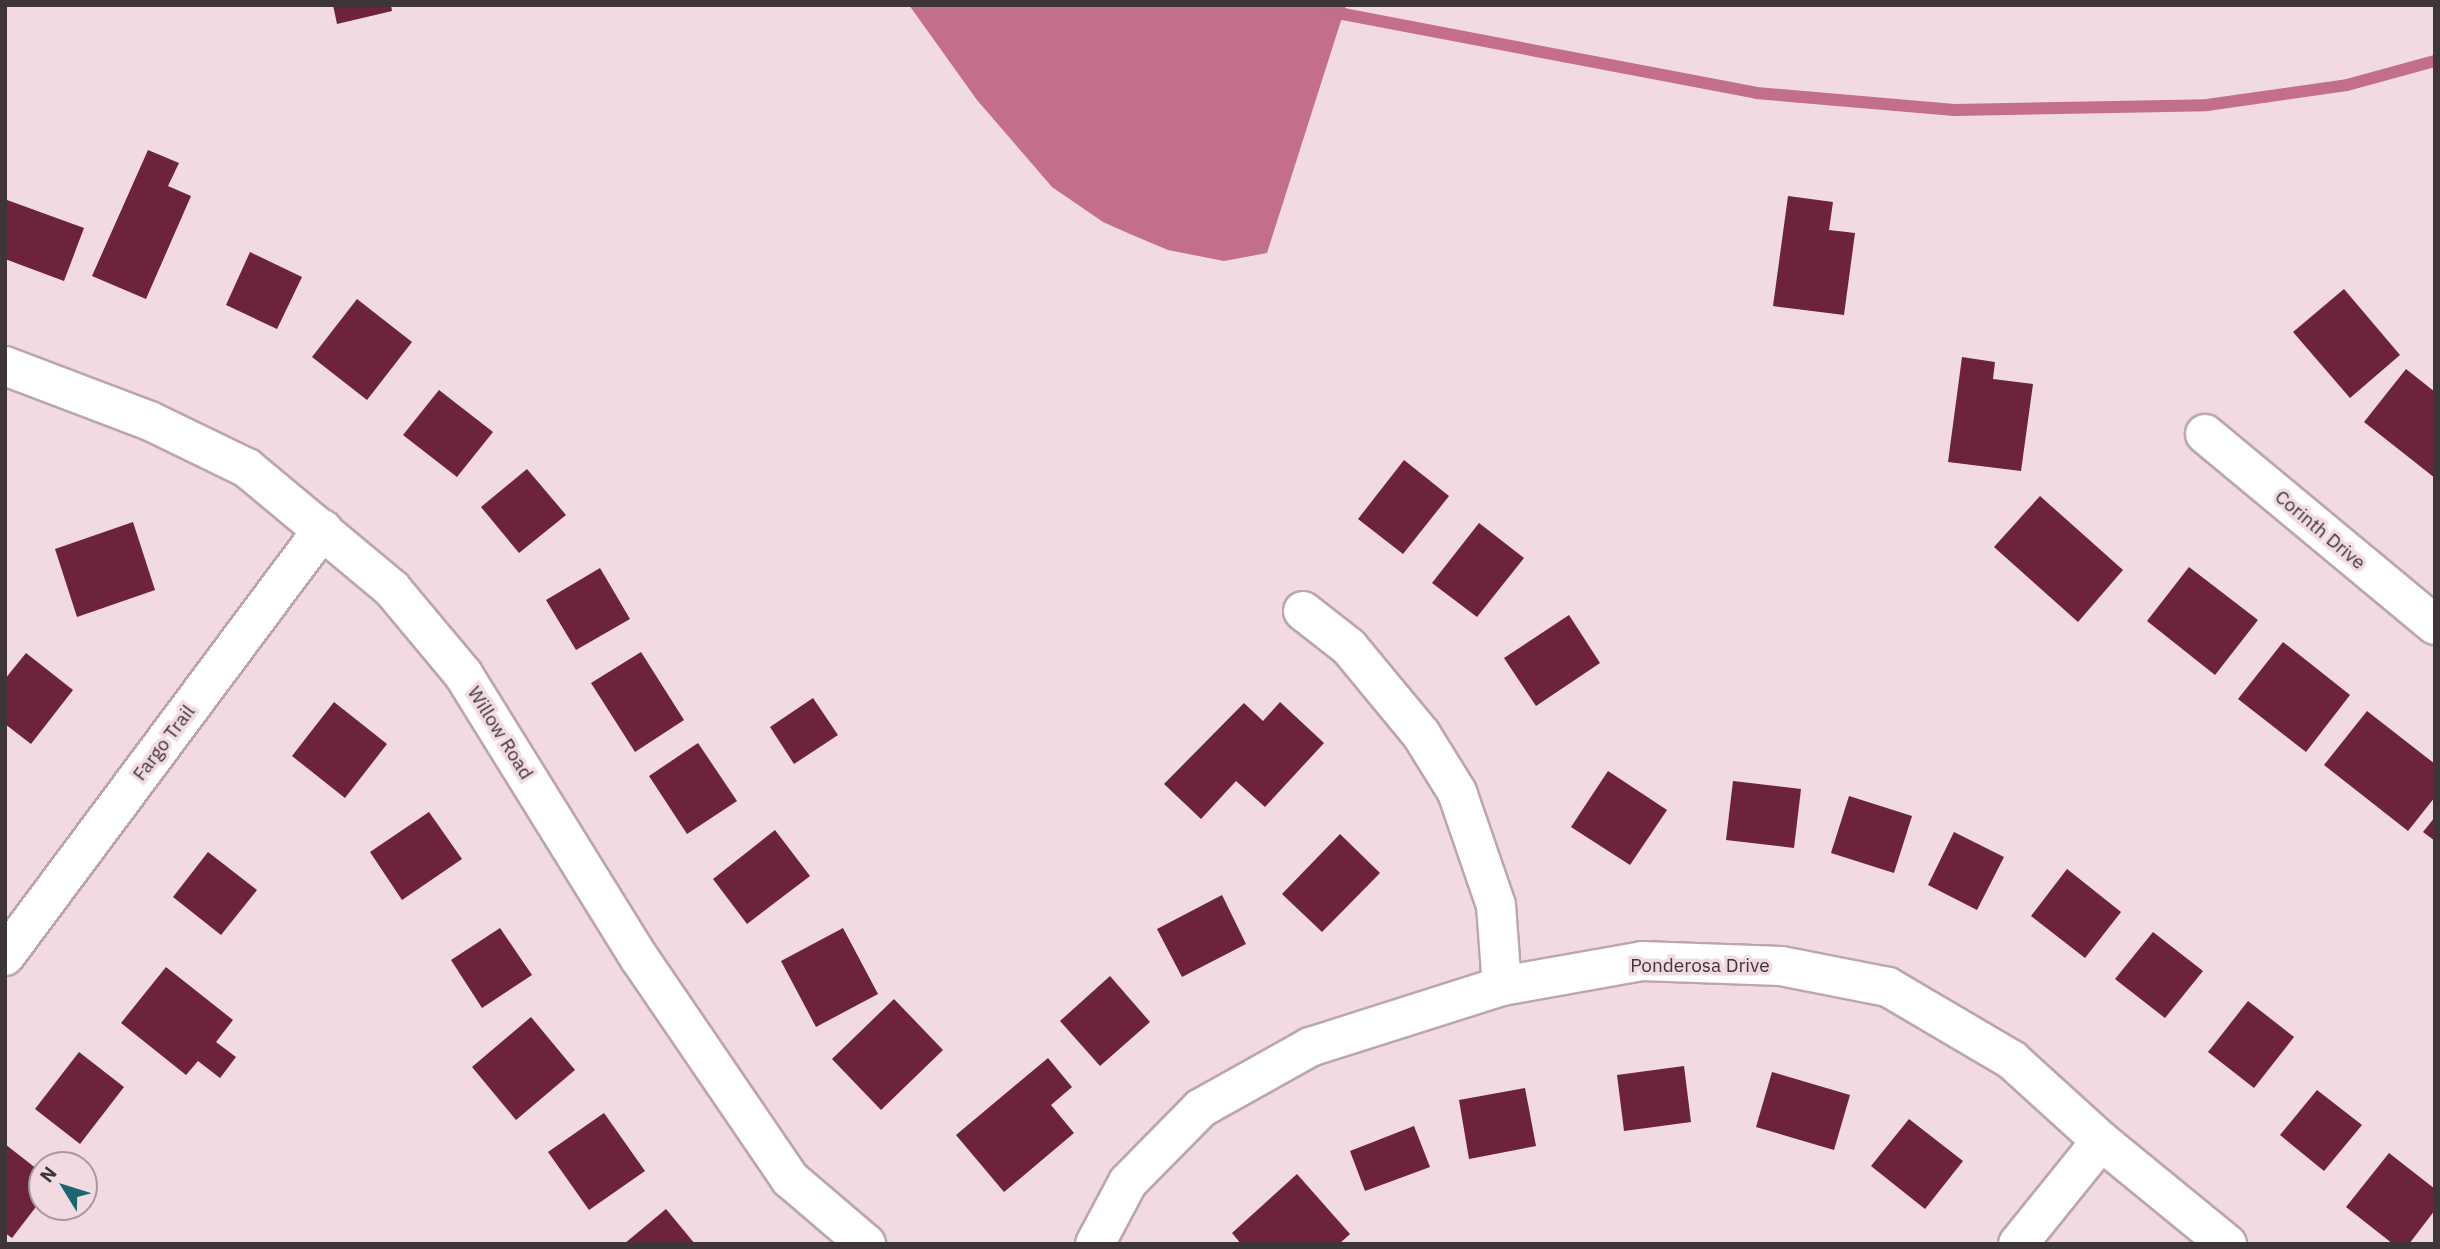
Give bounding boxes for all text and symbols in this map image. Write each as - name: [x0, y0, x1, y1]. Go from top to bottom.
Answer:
- street label: Corinth Drive: [2270, 486, 2370, 574]
- street label: Willow Road: [462, 682, 538, 784]
- street label: Fargo Trail: [128, 701, 200, 785]
- street label: Ponderosa Drive: [1630, 955, 1770, 977]
- north arrow: [28, 1151, 98, 1221]
- text: N: [34, 1161, 62, 1187]

